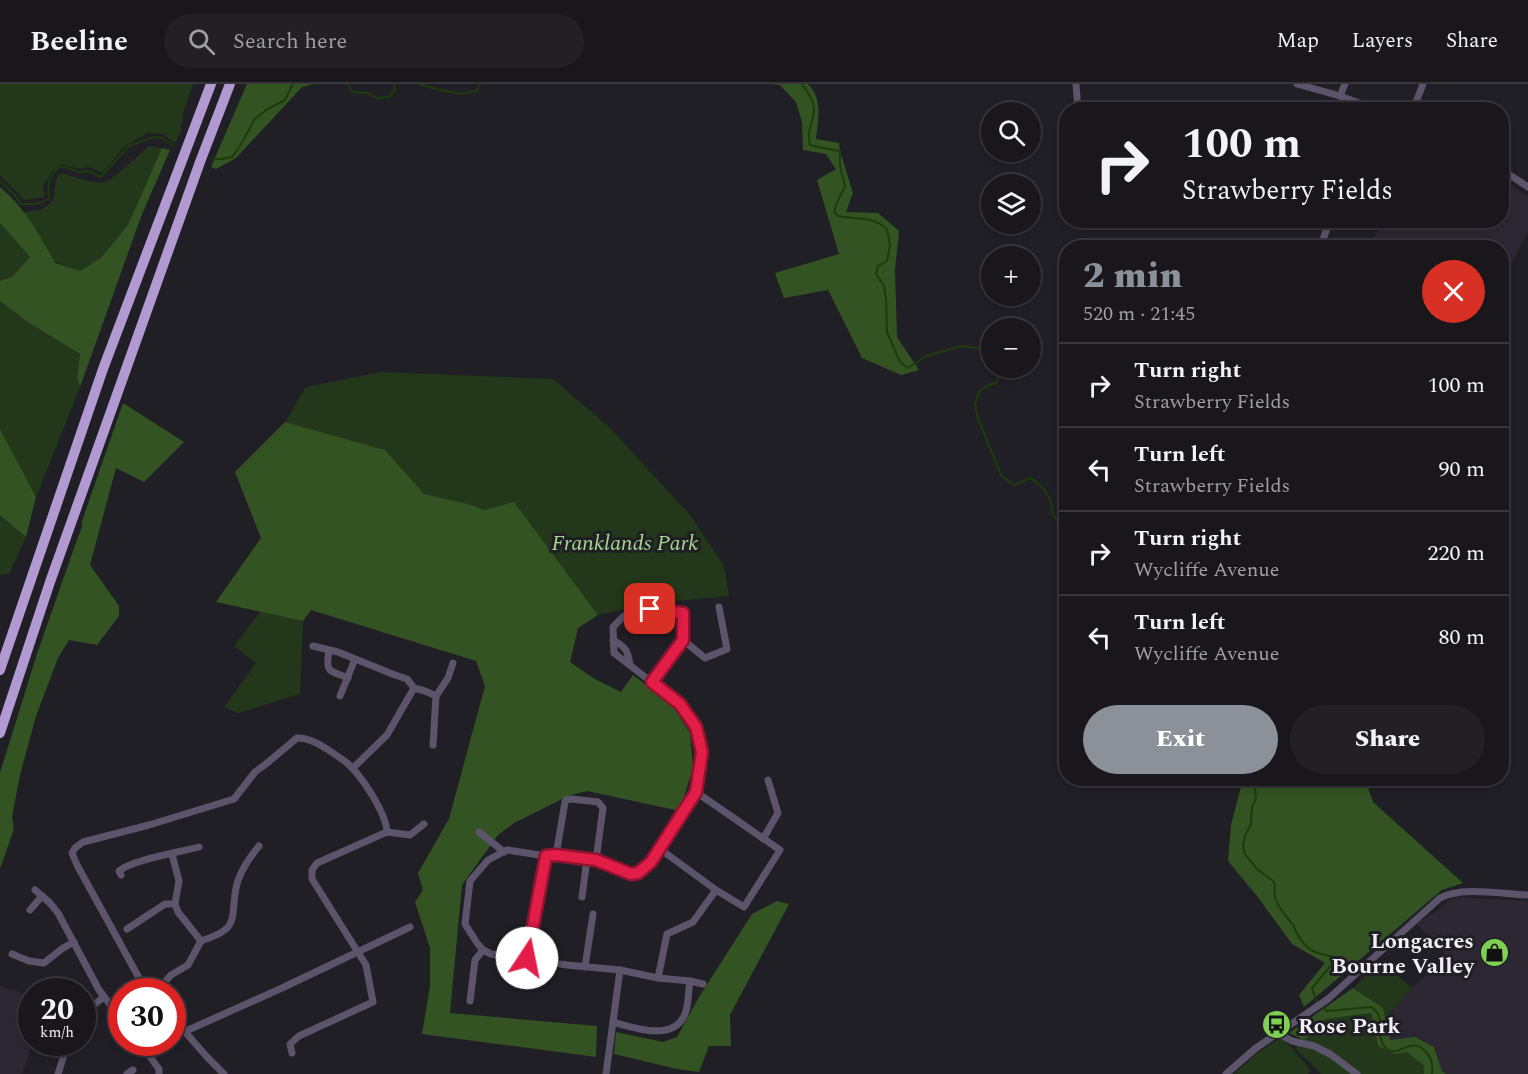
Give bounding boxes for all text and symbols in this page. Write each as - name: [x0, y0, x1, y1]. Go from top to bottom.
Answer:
- search box: [164, 14, 584, 68]
- text: Beeline: [30, 20, 128, 63]
- icon: search: [185, 25, 218, 58]
- text: Search here: [233, 25, 347, 58]
- text: Map: [1277, 25, 1319, 57]
- text: Layers: [1352, 25, 1413, 57]
- text: Share: [1446, 25, 1498, 57]
- map controls: [981, 102, 1041, 378]
- button: search: [981, 102, 1041, 162]
- text: 100 m: [1182, 113, 1301, 176]
- icon: right: [1083, 126, 1161, 204]
- text: Strawberry Fields: [1182, 170, 1393, 212]
- button: layers: [981, 174, 1041, 234]
- button: +: [981, 246, 1041, 306]
- text: 2 min: [1083, 249, 1183, 304]
- button: close: [1422, 260, 1485, 323]
- text: 520 m · 21:45: [1083, 299, 1195, 329]
- button: −: [981, 318, 1041, 378]
- text: Turn right: [1134, 354, 1241, 387]
- icon: right: [1083, 369, 1116, 402]
- text: 100 m: [1428, 369, 1485, 402]
- text: Strawberry Fields: [1134, 387, 1290, 417]
- text: Turn left: [1134, 438, 1226, 471]
- icon: left: [1083, 453, 1116, 486]
- text: 90 m: [1439, 453, 1485, 486]
- text: Strawberry Fields: [1134, 471, 1290, 501]
- text: Turn right: [1134, 522, 1241, 555]
- park label: Franklands Park: [551, 527, 699, 560]
- icon: right: [1083, 537, 1116, 570]
- text: 220 m: [1428, 537, 1485, 570]
- text: Wycliffe Avenue: [1134, 555, 1279, 585]
- pin: [624, 583, 675, 634]
- icon: arrive: [633, 592, 666, 625]
- text: Turn left: [1134, 606, 1226, 639]
- icon: left: [1083, 621, 1116, 654]
- text: 80 m: [1439, 621, 1485, 654]
- text: Wycliffe Avenue: [1134, 639, 1279, 669]
- button: Exit: [1083, 705, 1278, 774]
- button: Share: [1290, 705, 1485, 774]
- place label: Longacres Bourne Valley: [1331, 925, 1476, 983]
- position arrow: [495, 926, 559, 990]
- shop icon: Longacres Bourne Valley: [1479, 937, 1511, 969]
- speed limit sign: 30: [108, 978, 186, 1056]
- text: 20: [40, 987, 74, 1033]
- bus stop icon: Rose Park: [1261, 1009, 1293, 1041]
- place label: Rose Park: [1298, 1010, 1401, 1043]
- text: km/h: [40, 1021, 74, 1044]

